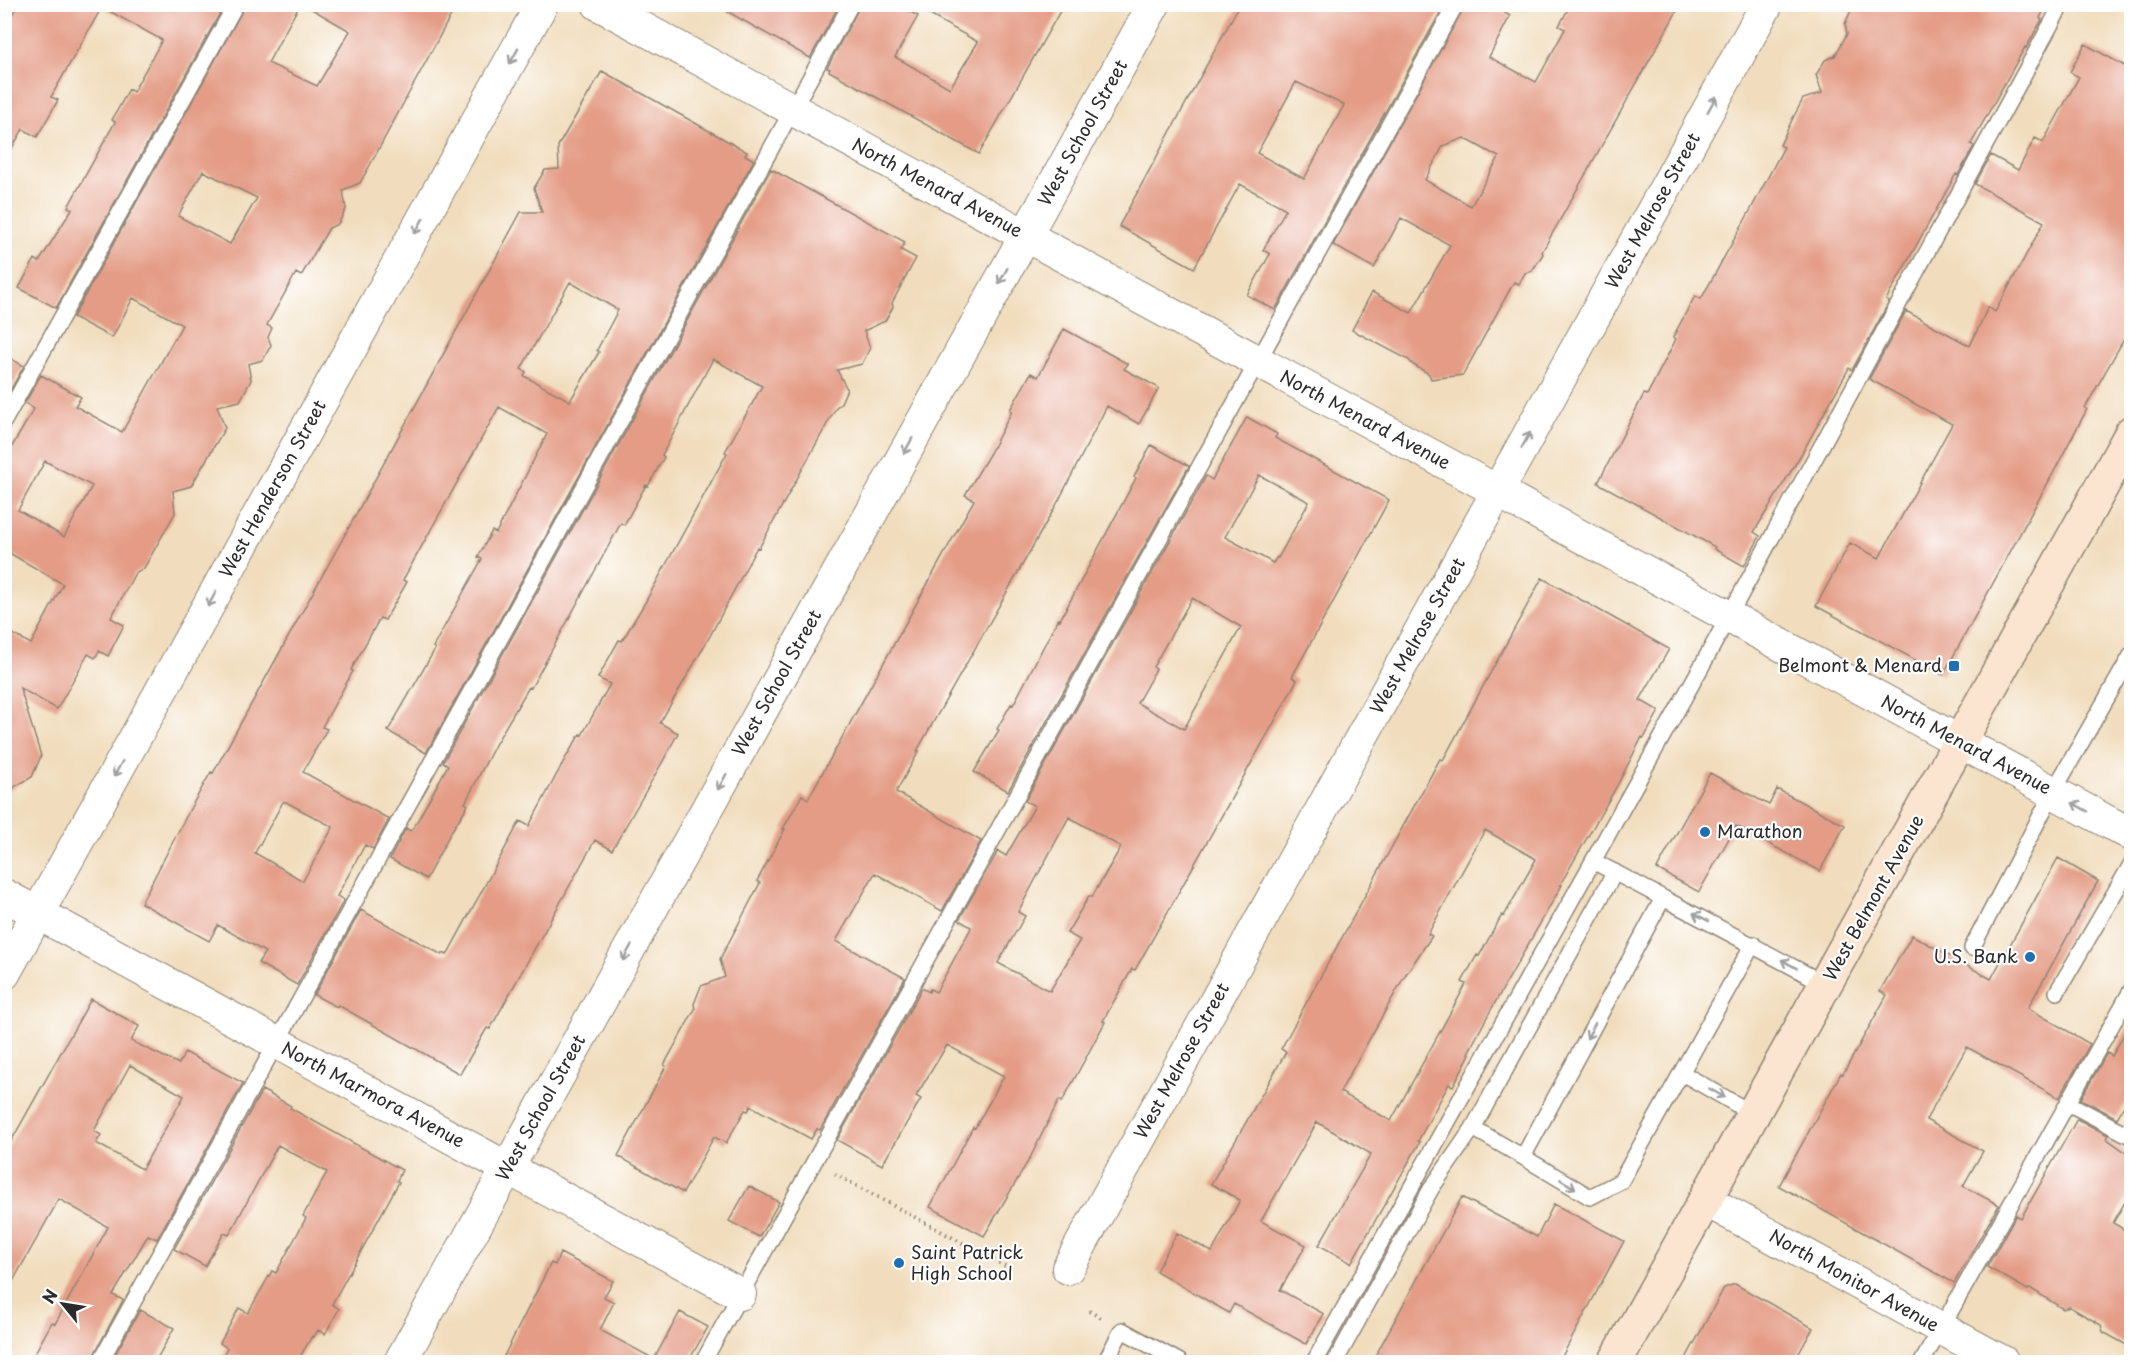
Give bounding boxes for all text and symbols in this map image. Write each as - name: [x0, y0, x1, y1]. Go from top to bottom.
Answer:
- one-way arrow: [508, 46, 519, 64]
- street label: West School Street: [1030, 54, 1133, 210]
- one-way arrow: [1706, 96, 1718, 113]
- street label: West Melrose Street: [1597, 127, 1706, 293]
- street label: North Menard Avenue: [848, 130, 1028, 243]
- one-way arrow: [413, 217, 425, 234]
- one-way arrow: [997, 267, 1009, 284]
- street label: North Menard Avenue: [1276, 362, 1456, 475]
- street label: West Henderson Street: [211, 394, 332, 582]
- one-way arrow: [1521, 432, 1532, 450]
- one-way arrow: [902, 438, 914, 455]
- street label: West Melrose Street: [1362, 552, 1471, 718]
- one-way arrow: [206, 589, 217, 607]
- street label: West School Street: [724, 604, 827, 760]
- place label: Belmont & Menard: [1778, 651, 1942, 678]
- marker: Belmont & Menard: [1947, 659, 1961, 673]
- street label: North Menard Avenue: [1877, 687, 2057, 800]
- one-way arrow: [112, 760, 124, 777]
- one-way arrow: [716, 773, 728, 790]
- one-way arrow: [2072, 801, 2089, 813]
- street label: West Belmont Avenue: [1816, 809, 1930, 985]
- place label: Marathon: [1717, 817, 1803, 844]
- marker: Marathon: [1698, 825, 1712, 839]
- one-way arrow: [1693, 911, 1711, 923]
- place label: U.S. Bank: [1933, 942, 2018, 969]
- one-way arrow: [621, 943, 632, 961]
- marker: U.S. Bank: [2023, 950, 2037, 964]
- one-way arrow: [1781, 958, 1798, 970]
- street label: West Melrose Street: [1126, 977, 1235, 1143]
- one-way arrow: [1585, 1022, 1596, 1040]
- street label: West School Street: [488, 1029, 591, 1185]
- street label: North Marmora Avenue: [277, 1034, 470, 1154]
- one-way arrow: [1708, 1088, 1725, 1100]
- one-way arrow: [1559, 1178, 1576, 1190]
- street label: North Monitor Avenue: [1765, 1222, 1945, 1338]
- place label: Saint Patrick High School: [911, 1238, 1023, 1286]
- marker: Saint Patrick High School: [892, 1256, 906, 1270]
- north arrow: [33, 1274, 93, 1334]
- text: N: [36, 1285, 63, 1307]

